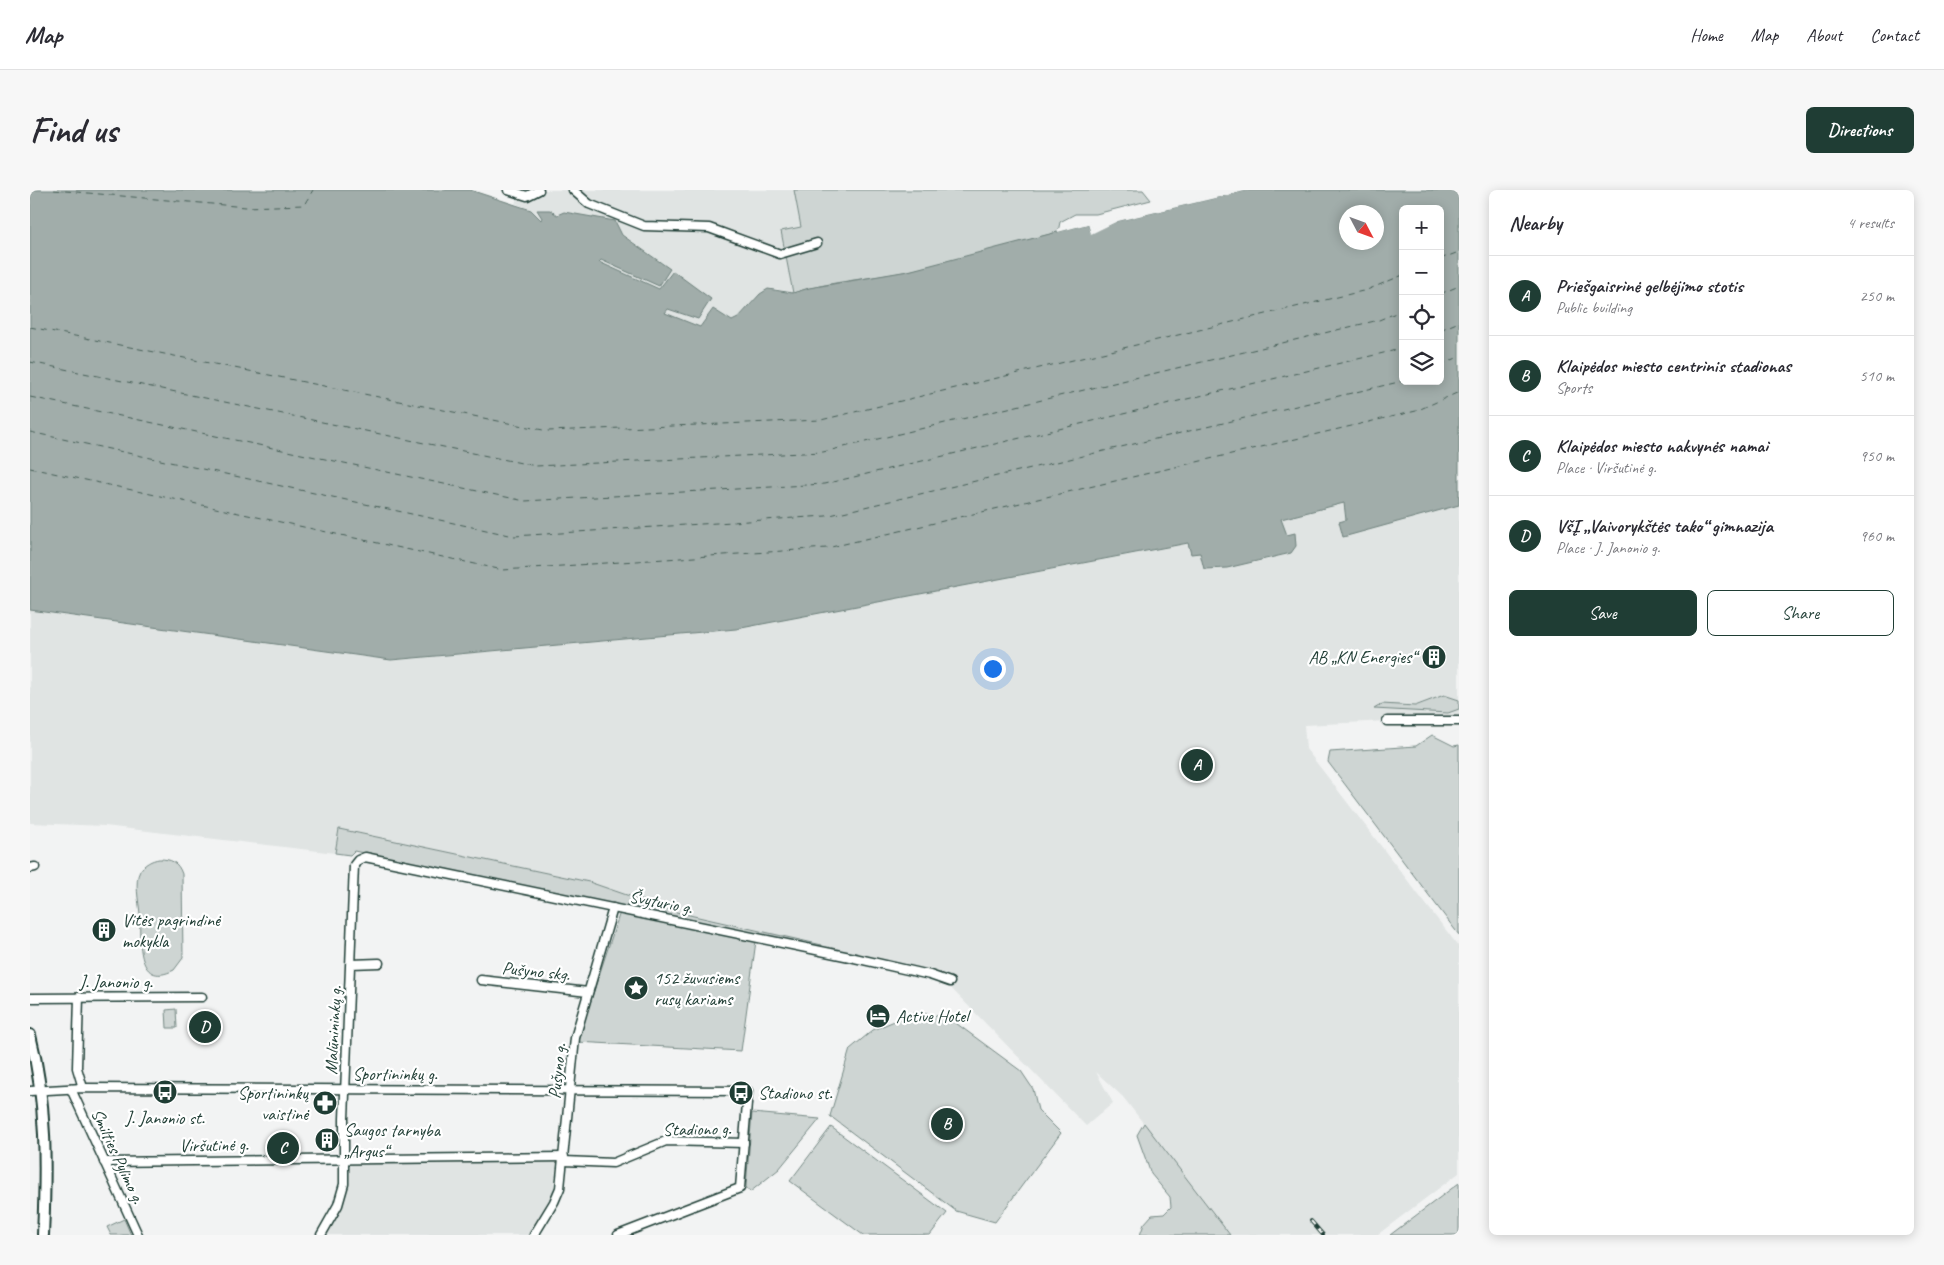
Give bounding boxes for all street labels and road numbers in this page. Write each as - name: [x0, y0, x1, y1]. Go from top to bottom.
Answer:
- street label: Švyturio g.: [627, 885, 695, 919]
- street label: Pušyno skg.: [501, 956, 571, 986]
- street label: J. Janonio g.: [78, 971, 153, 993]
- street label: Malūnininkų g.: [320, 985, 346, 1075]
- street label: Pušyno g.: [543, 1042, 571, 1100]
- street label: Sportininkų g.: [353, 1063, 438, 1085]
- street label: Smilties Pylimo g.: [86, 1105, 150, 1207]
- street label: Stadiono g.: [663, 1117, 732, 1141]
- street label: Viršutinė g.: [179, 1133, 249, 1157]

